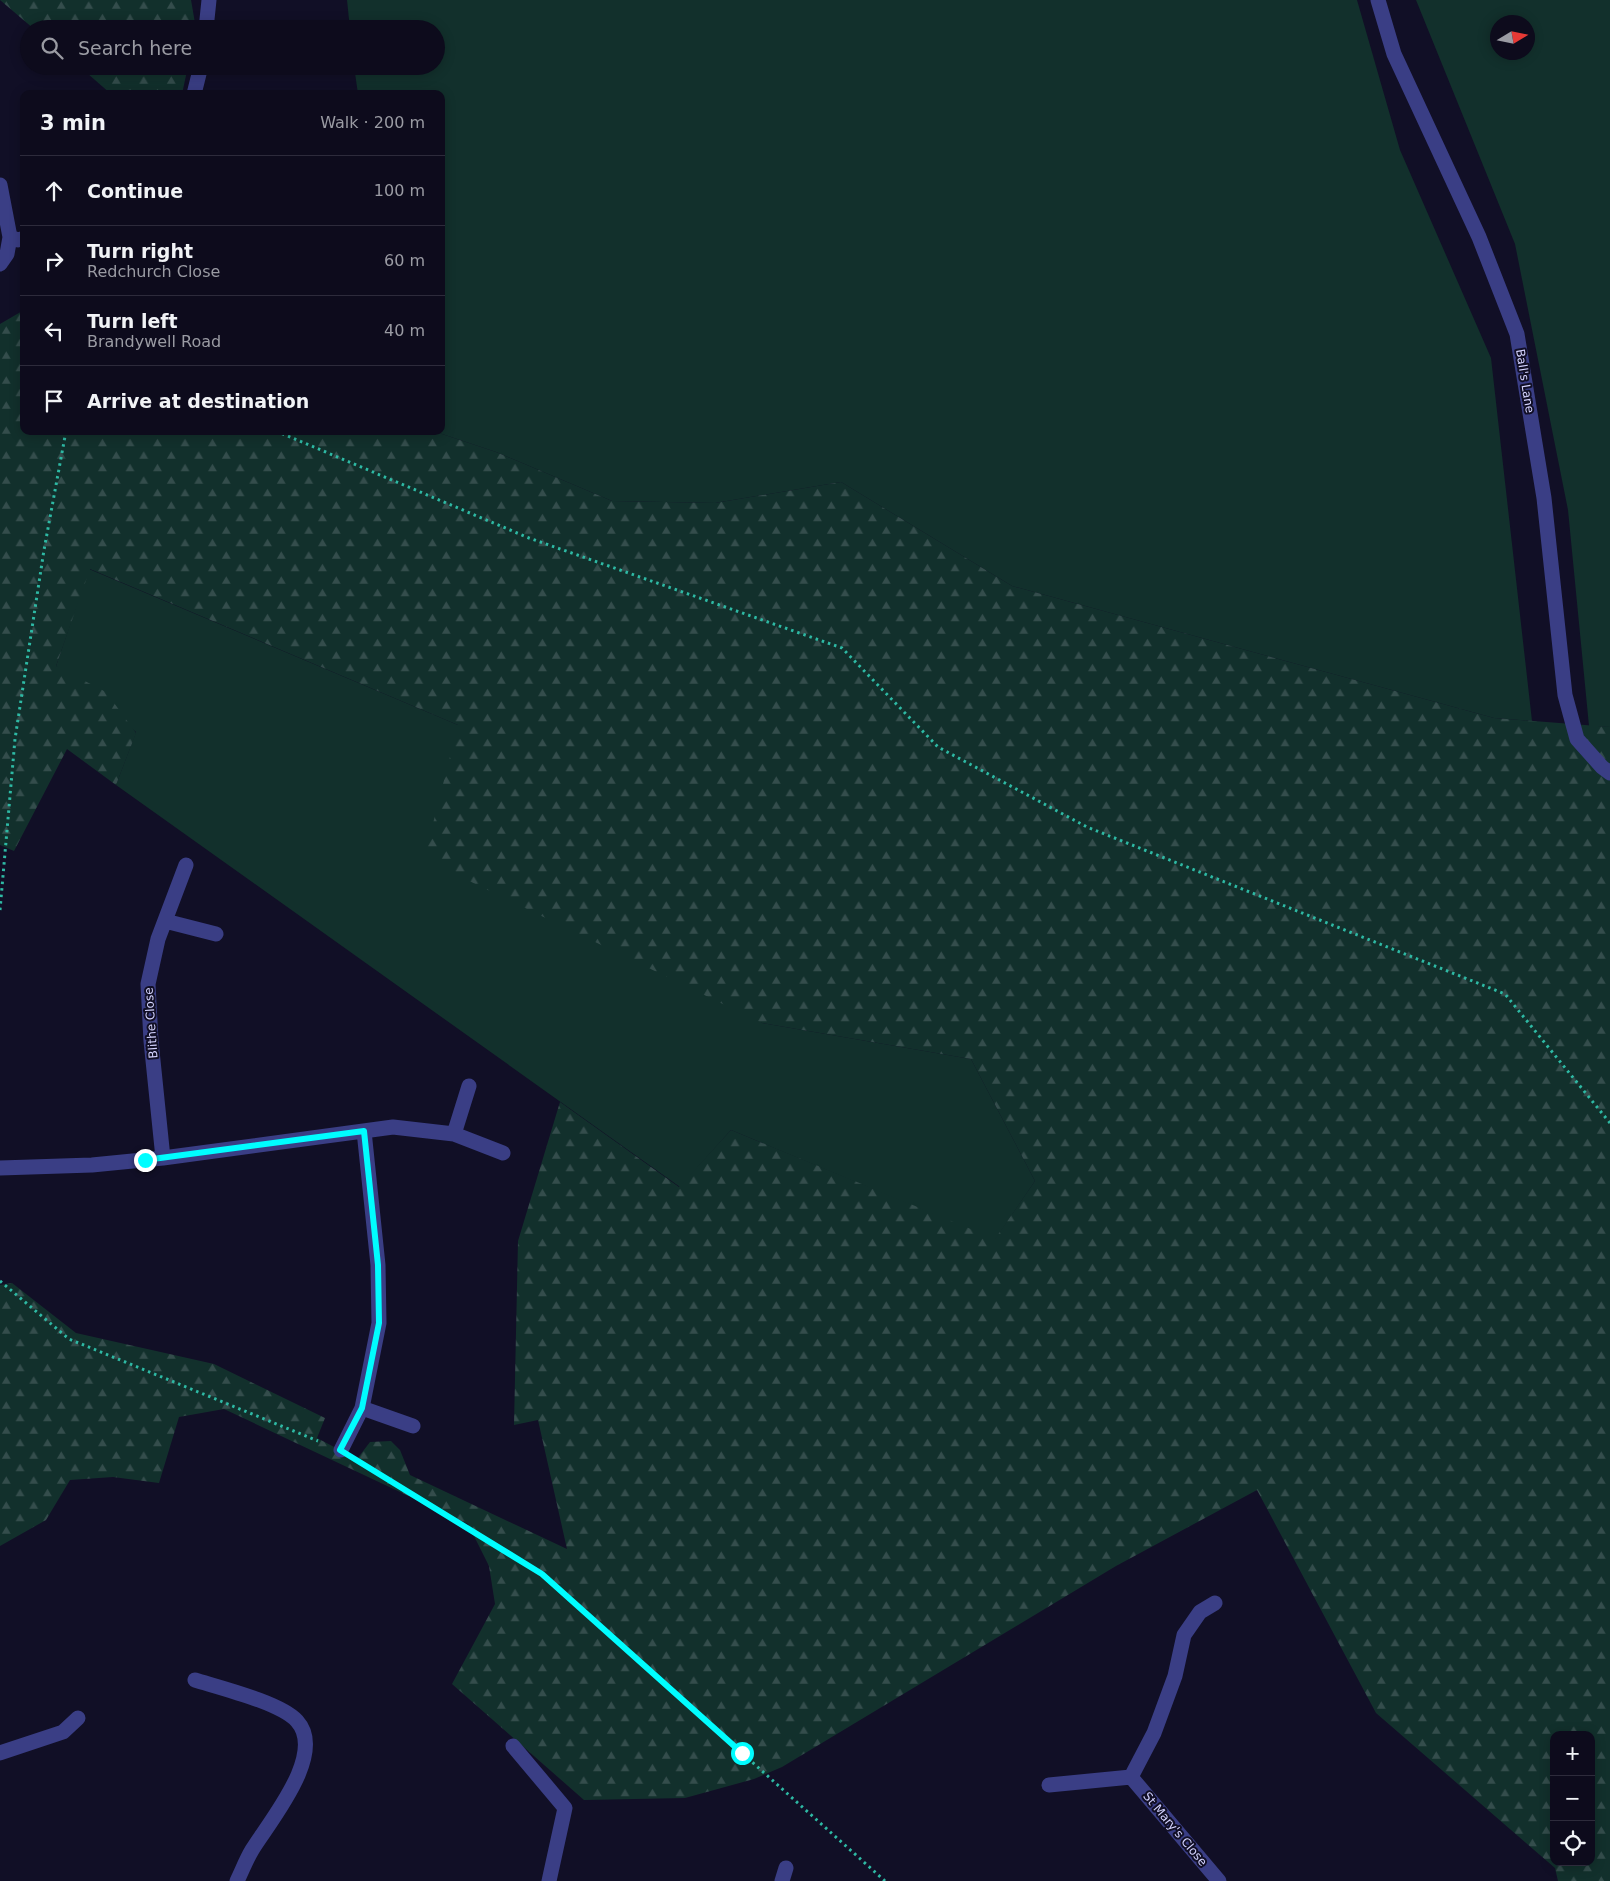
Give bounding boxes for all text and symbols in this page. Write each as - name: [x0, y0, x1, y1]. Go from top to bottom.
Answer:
- north arrow: [1490, 15, 1535, 60]
- search box: [20, 20, 445, 75]
- icon: search: [38, 34, 66, 62]
- text: Search here: [78, 37, 192, 59]
- text: 3 min: [40, 111, 106, 135]
- text: Walk · 200 m: [320, 113, 425, 132]
- icon: ahead: [40, 177, 68, 205]
- text: Continue: [87, 180, 183, 202]
- text: 100 m: [374, 181, 425, 200]
- text: Turn right: [87, 240, 193, 262]
- icon: right: [40, 247, 68, 275]
- text: 60 m: [384, 251, 425, 270]
- text: Redchurch Close: [87, 262, 220, 281]
- text: Turn left: [87, 310, 178, 332]
- icon: left: [40, 317, 68, 345]
- text: 40 m: [384, 321, 425, 340]
- text: Brandywell Road: [87, 332, 221, 351]
- street label: Ball's Lane: [1513, 348, 1537, 414]
- icon: arrive: [40, 387, 68, 415]
- text: Arrive at destination: [87, 390, 309, 412]
- street label: Blithe Close: [142, 987, 160, 1059]
- route end: [134, 1149, 157, 1172]
- map controls: [1550, 1731, 1595, 1866]
- button: +: [1550, 1731, 1595, 1776]
- route start: [731, 1742, 754, 1765]
- button: −: [1550, 1776, 1595, 1821]
- street label: St Mary's Close: [1140, 1789, 1210, 1869]
- button: locate: [1550, 1821, 1595, 1866]

